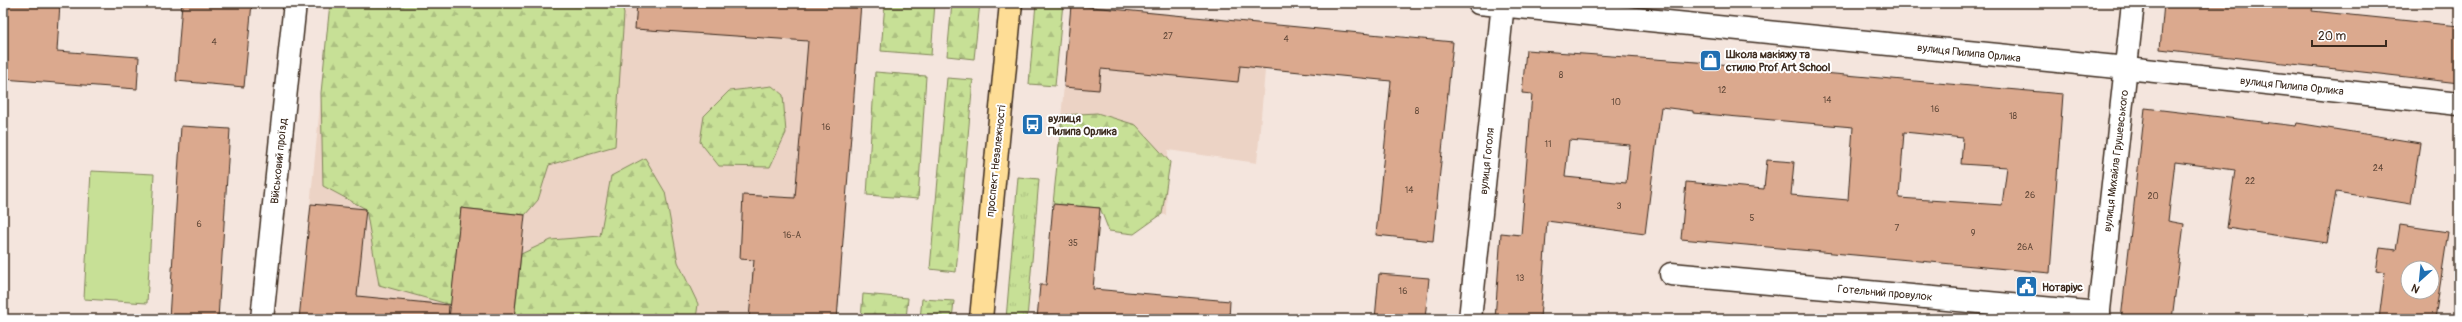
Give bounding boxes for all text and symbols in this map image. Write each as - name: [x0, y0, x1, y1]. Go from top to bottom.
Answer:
- scale bar: [2312, 22, 2386, 48]
- text: 20 m: [2318, 29, 2347, 44]
- house number: 27: [1163, 31, 1173, 42]
- house number: 4: [1283, 34, 1289, 45]
- house number: 4: [211, 37, 217, 48]
- street label: вулиця Пилипа Орлика: [1917, 41, 2021, 65]
- shop icon: Школа макіяжу та стилю Prof Art School: [1697, 47, 1723, 73]
- place label: Школа макіяжу та стилю Prof Art School: [1725, 48, 1831, 74]
- house number: 8: [1559, 70, 1564, 81]
- street label: вулиця Пилипа Орлика: [2240, 74, 2344, 98]
- house number: 12: [1718, 85, 1726, 96]
- street label: вулиця Михайла Грушевського: [2101, 89, 2131, 233]
- house number: 14: [1823, 95, 1832, 106]
- house number: 10: [1611, 97, 1621, 108]
- house number: 16: [1931, 104, 1939, 115]
- street label: проспект Незалежності: [984, 105, 1008, 217]
- house number: 8: [1415, 106, 1420, 117]
- bus stop icon: вулиця Пилипа Орлика: [1019, 111, 1045, 137]
- house number: 18: [2009, 111, 2017, 122]
- place label: вулиця Пилипа Орлика: [1048, 112, 1117, 138]
- street label: Військовий проїзд: [268, 117, 290, 204]
- house number: 16: [822, 122, 830, 133]
- street label: вулиця Гоголя: [1477, 127, 1497, 195]
- house number: 11: [1544, 139, 1552, 150]
- house number: 24: [2373, 163, 2384, 174]
- house number: 22: [2245, 176, 2255, 187]
- house number: 14: [1405, 185, 1414, 196]
- house number: 26: [2025, 190, 2035, 201]
- house number: 20: [2147, 191, 2159, 202]
- house number: 3: [1616, 201, 1622, 212]
- house number: 5: [1750, 213, 1755, 224]
- house number: 6: [196, 219, 202, 230]
- house number: 7: [1895, 223, 1900, 234]
- house number: 9: [1971, 228, 1976, 239]
- house number: 16-А: [783, 230, 801, 241]
- house number: 35: [1068, 238, 1078, 249]
- house number: 26А: [2017, 242, 2033, 253]
- north arrow: [2400, 260, 2440, 300]
- house number: 13: [1516, 273, 1524, 284]
- public building icon: Нотаріус: [2014, 274, 2040, 300]
- place label: Нотаріус: [2042, 281, 2083, 294]
- text: N: [2409, 281, 2422, 296]
- street label: Готельний провулок: [1837, 282, 1933, 304]
- house number: 16: [1399, 286, 1407, 297]

